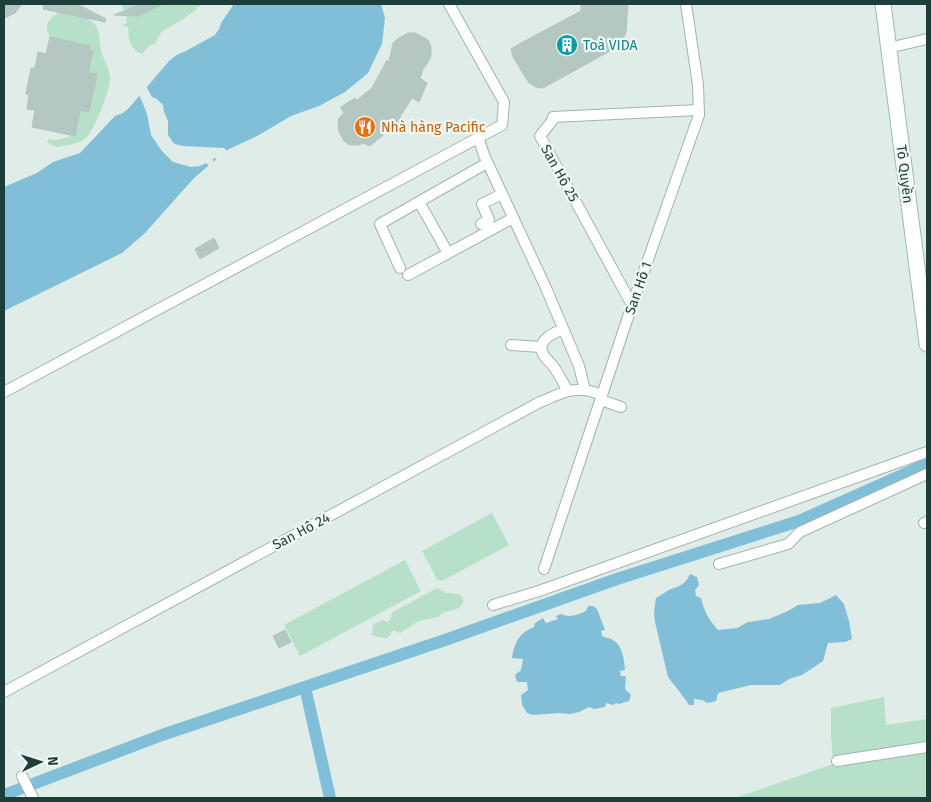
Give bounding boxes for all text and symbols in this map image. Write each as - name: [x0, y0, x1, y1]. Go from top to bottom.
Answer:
- building icon: Toà VIDA: [555, 33, 579, 57]
- place label: Toà VIDA: [583, 37, 638, 54]
- restaurant icon: Nhà hàng Pacific: [353, 115, 377, 139]
- place label: Nhà hàng Pacific: [381, 119, 486, 136]
- street label: San Hô 25: [537, 142, 582, 205]
- street label: Tô Quyền: [892, 144, 918, 204]
- street label: San Hô 1: [622, 260, 655, 317]
- street label: San Hô 24: [270, 509, 333, 554]
- north arrow: [15, 737, 65, 787]
- text: N: [44, 756, 61, 766]

